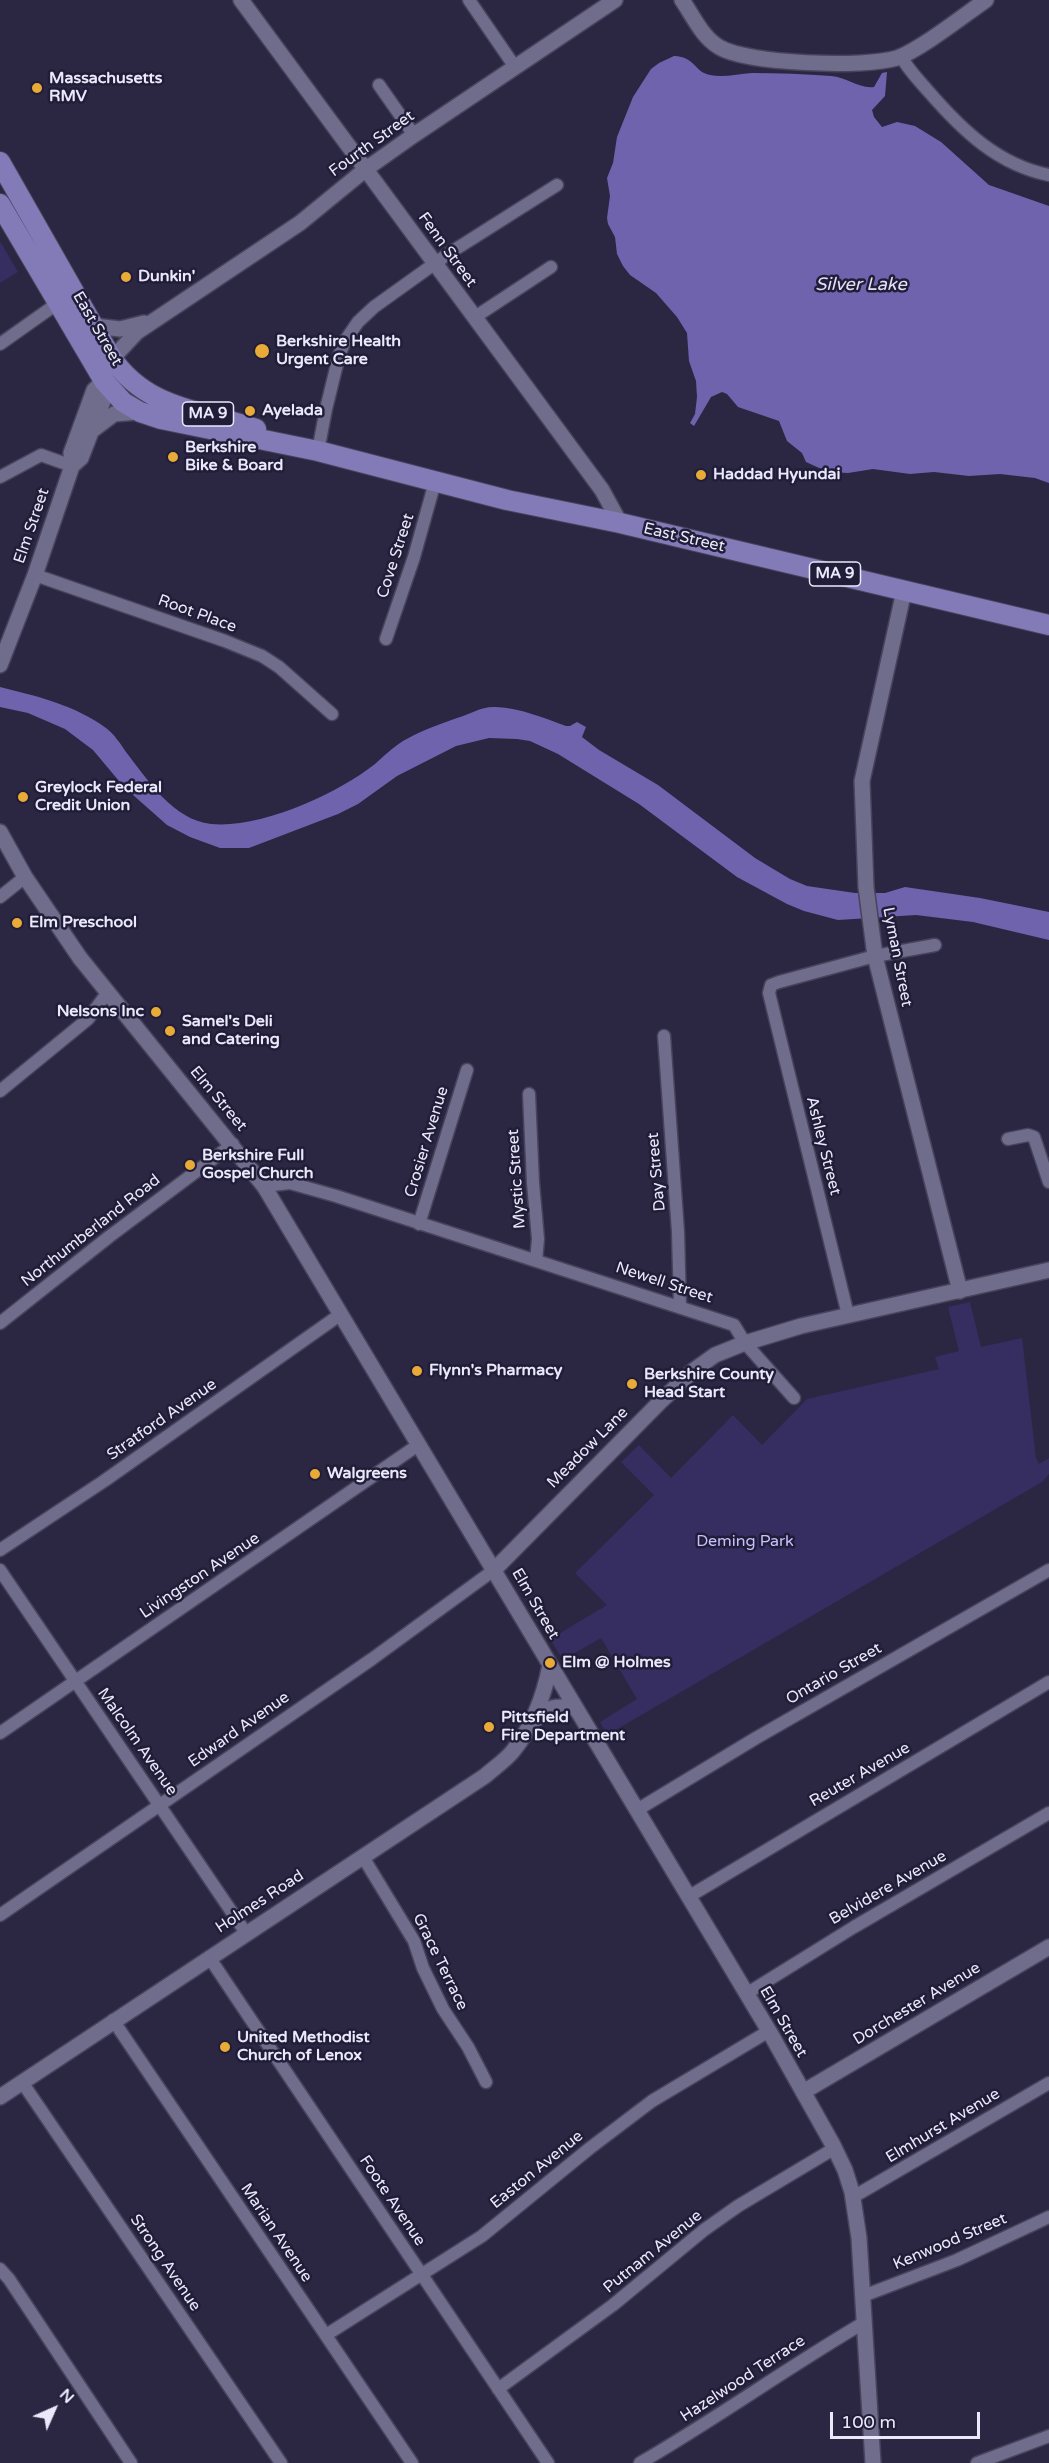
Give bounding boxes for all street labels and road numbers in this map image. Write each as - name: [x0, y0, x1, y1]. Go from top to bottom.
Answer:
- street label: Fourth Street: [326, 107, 418, 181]
- street label: Fenn Street: [414, 209, 480, 291]
- street label: East Street: [68, 288, 126, 370]
- road number: MA 9: [182, 402, 234, 426]
- street label: Elm Street: [10, 486, 54, 566]
- street label: Cove Street: [373, 511, 419, 601]
- street label: East Street: [642, 519, 726, 557]
- road number: MA 9: [810, 562, 860, 586]
- street label: Root Place: [155, 591, 239, 637]
- street label: Lyman Street: [878, 906, 916, 1008]
- street label: Elm Street: [185, 1063, 251, 1135]
- street label: Crosier Avenue: [401, 1084, 453, 1200]
- street label: Ashley Street: [801, 1095, 845, 1197]
- street label: Mystic Street: [504, 1128, 530, 1230]
- street label: Day Street: [644, 1132, 670, 1212]
- street label: Northumberland Road: [18, 1171, 164, 1291]
- street label: Newell Street: [613, 1258, 715, 1308]
- street label: Stratford Avenue: [103, 1375, 221, 1465]
- street label: Meadow Lane: [543, 1403, 633, 1493]
- street label: Livingston Avenue: [137, 1529, 263, 1623]
- street label: Elm Street: [507, 1565, 563, 1643]
- street label: Ontario Street: [783, 1639, 885, 1709]
- street label: Malcolm Avenue: [93, 1685, 181, 1799]
- street label: Edward Avenue: [185, 1688, 293, 1772]
- street label: Reuter Avenue: [806, 1738, 914, 1812]
- street label: Belvidere Avenue: [826, 1847, 950, 1929]
- street label: Holmes Road: [212, 1866, 308, 1938]
- street label: Grace Terrace: [408, 1910, 472, 2014]
- street label: Dorchester Avenue: [850, 1958, 984, 2050]
- street label: Elm Street: [755, 1983, 811, 2061]
- street label: Elmhurst Avenue: [883, 2084, 1003, 2168]
- street label: Easton Avenue: [487, 2127, 587, 2213]
- street label: Foote Avenue: [355, 2152, 429, 2250]
- street label: Marian Avenue: [236, 2180, 316, 2286]
- street label: Putnam Avenue: [600, 2206, 706, 2298]
- street label: Kenwood Street: [890, 2209, 1010, 2275]
- street label: Strong Avenue: [126, 2211, 204, 2315]
- street label: Hazelwood Terrace: [677, 2331, 809, 2427]

